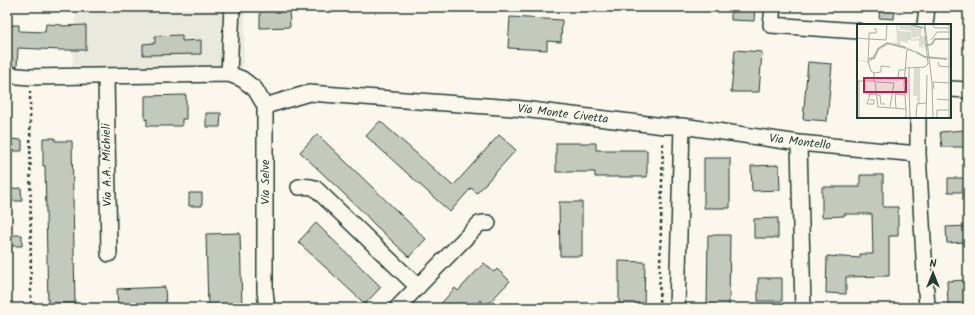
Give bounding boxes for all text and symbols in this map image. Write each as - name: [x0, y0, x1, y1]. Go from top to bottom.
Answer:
- inset map: [857, 24, 951, 118]
- street label: Via Monte Civetta: [517, 99, 610, 129]
- street label: Via A.A. Michieli: [97, 122, 117, 207]
- street label: Via Montello: [768, 129, 832, 155]
- street label: Via Selve: [256, 159, 275, 204]
- north arrow: [913, 253, 953, 293]
- text: N: [930, 255, 937, 273]

